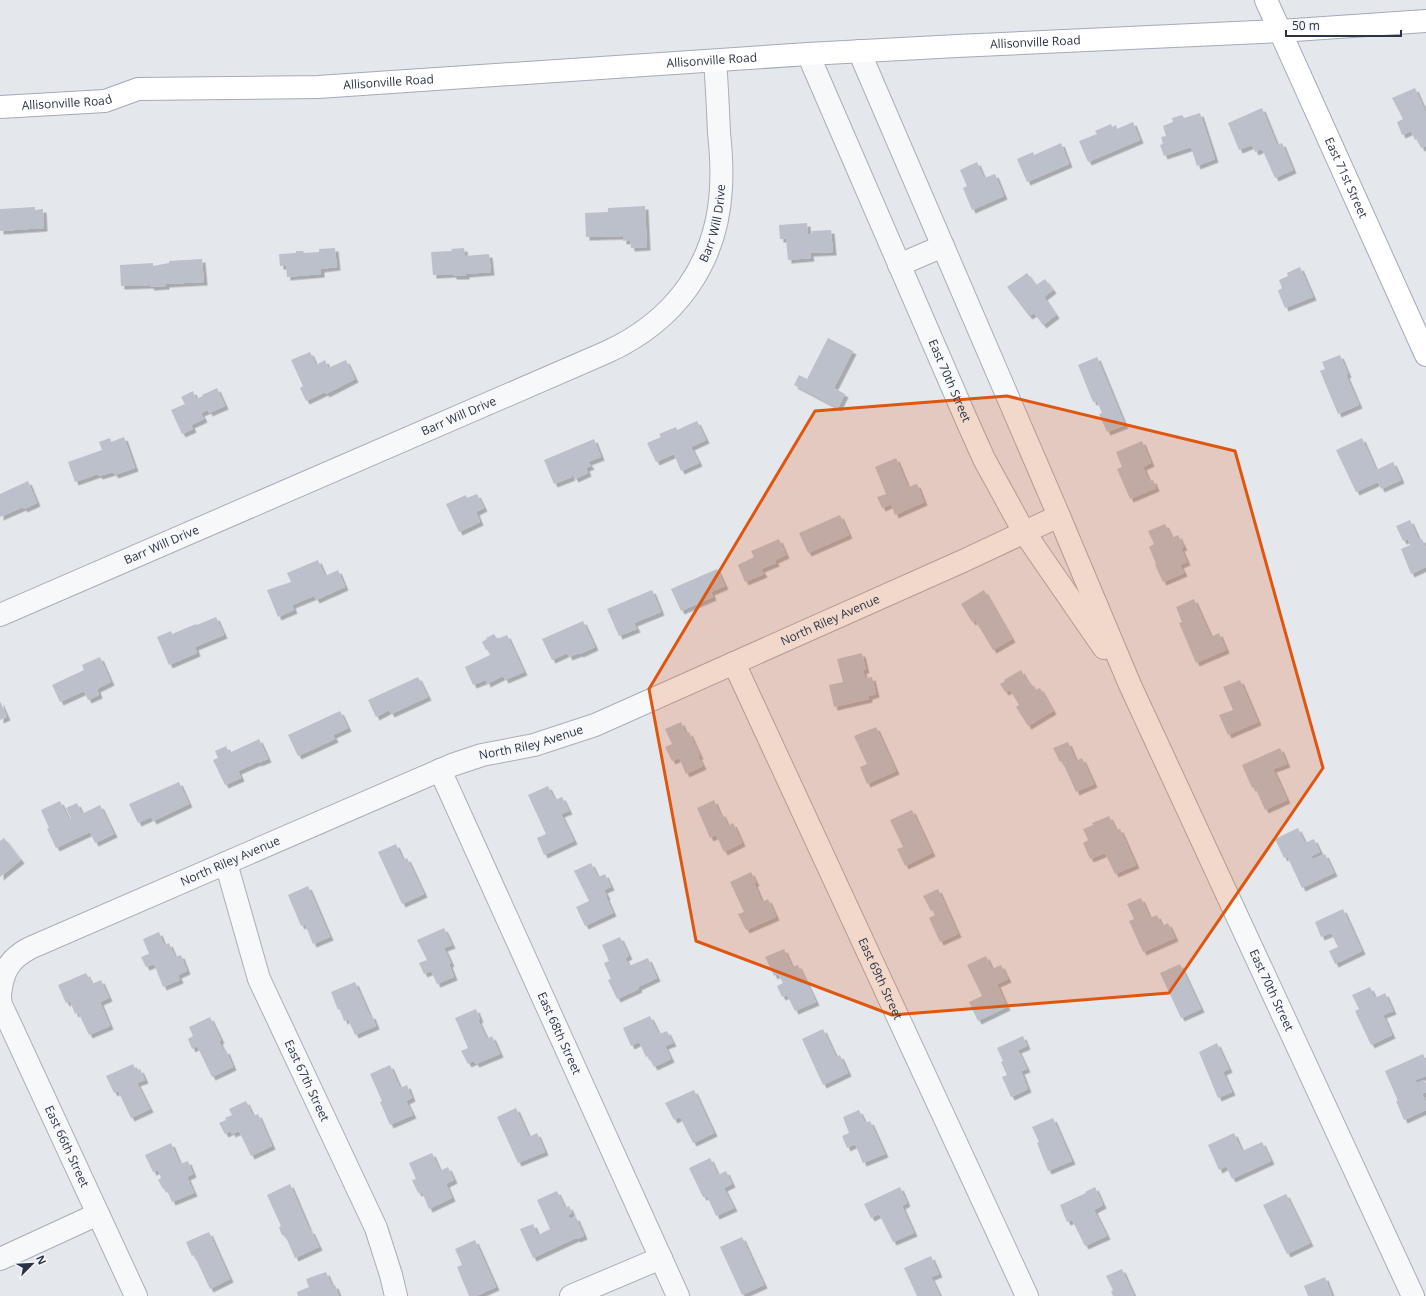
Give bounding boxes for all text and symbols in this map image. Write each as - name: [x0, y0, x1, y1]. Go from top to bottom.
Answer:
- scale bar: [1286, 12, 1401, 38]
- text: 50 m: [1292, 17, 1320, 34]
- street label: Allisonville Road: [990, 31, 1081, 52]
- street label: Allisonville Road: [666, 48, 758, 72]
- street label: Allisonville Road: [343, 70, 434, 93]
- street label: Allisonville Road: [21, 90, 114, 114]
- street label: East 71st Street: [1321, 134, 1372, 221]
- street label: Barr Will Drive: [695, 183, 729, 265]
- street label: East 70th Street: [925, 336, 975, 424]
- street label: Barr Will Drive: [418, 392, 499, 439]
- street label: Barr Will Drive: [121, 521, 202, 568]
- street label: North Riley Avenue: [778, 590, 883, 649]
- street label: North Riley Avenue: [477, 720, 585, 763]
- street label: North Riley Avenue: [177, 832, 283, 890]
- street label: East 69th Street: [854, 935, 907, 1022]
- street label: East 70th Street: [1246, 946, 1298, 1034]
- street label: East 68th Street: [534, 989, 586, 1077]
- street label: East 67th Street: [281, 1037, 334, 1124]
- street label: East 66th Street: [41, 1102, 94, 1190]
- north arrow: [12, 1244, 52, 1284]
- text: N: [33, 1253, 50, 1267]

